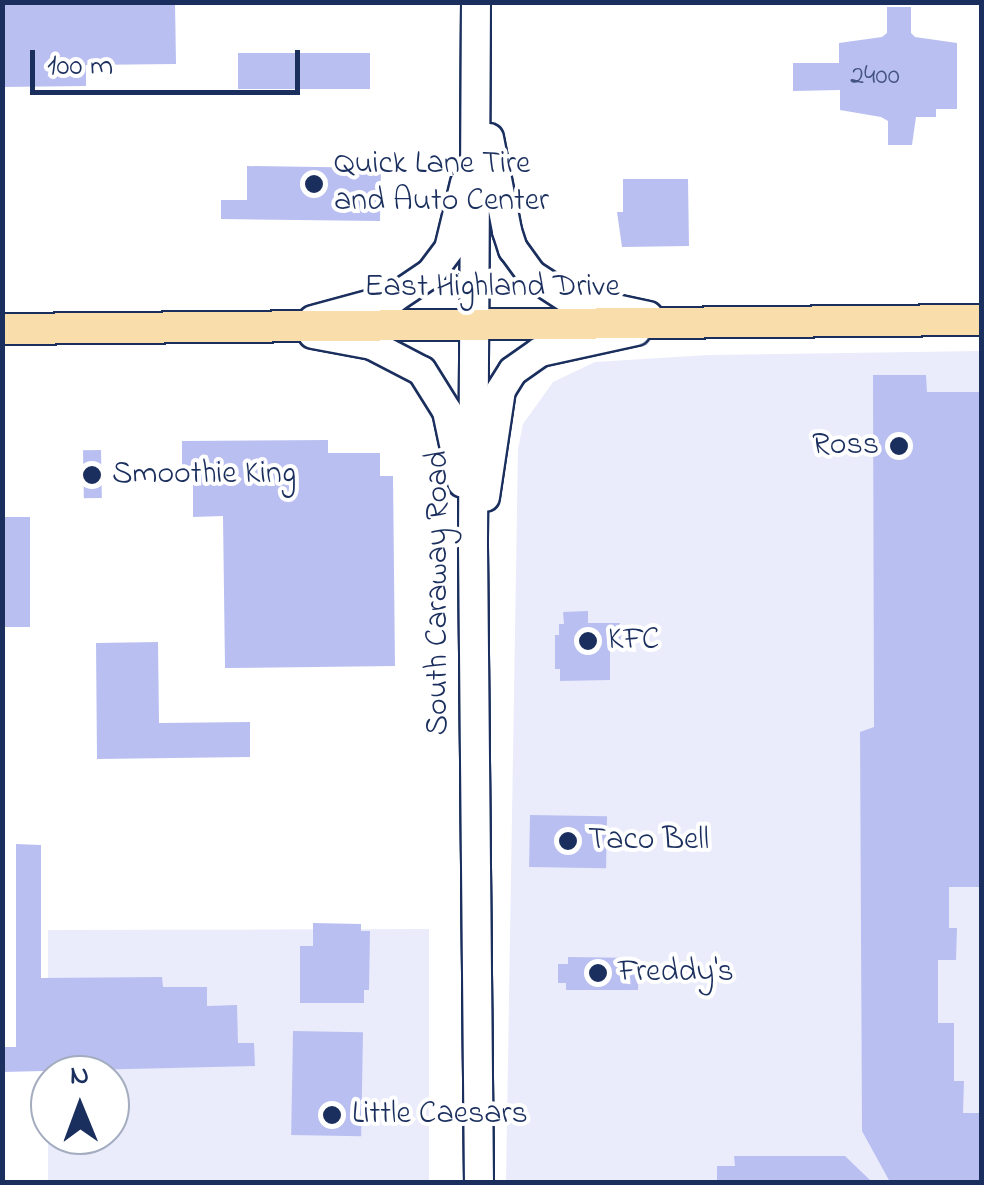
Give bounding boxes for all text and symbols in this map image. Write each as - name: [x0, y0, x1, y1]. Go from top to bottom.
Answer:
- scale bar: [35, 30, 305, 92]
- text: 100 m: [47, 45, 113, 89]
- house number: 2400: [850, 60, 900, 94]
- place label: Quick Lane Tire and Auto Center: [334, 147, 549, 222]
- marker: Quick Lane Tire and Auto Center: [303, 173, 325, 195]
- street label: East Highland Drive: [364, 269, 620, 307]
- place label: Ross: [812, 427, 879, 465]
- marker: Ross: [888, 435, 910, 457]
- street label: South Caraway Road: [420, 450, 458, 736]
- place label: Smoothie King: [112, 456, 296, 494]
- marker: Smoothie King: [81, 464, 103, 486]
- place label: KFC: [608, 622, 659, 660]
- marker: KFC: [577, 630, 599, 652]
- place label: Taco Bell: [588, 822, 709, 860]
- marker: Taco Bell: [557, 830, 579, 852]
- place label: Freddy's: [618, 954, 734, 992]
- marker: Freddy's: [587, 962, 609, 984]
- north arrow: [30, 1055, 130, 1155]
- text: N: [70, 1056, 89, 1097]
- place label: Little Caesars: [352, 1096, 528, 1134]
- marker: Little Caesars: [321, 1104, 343, 1126]

